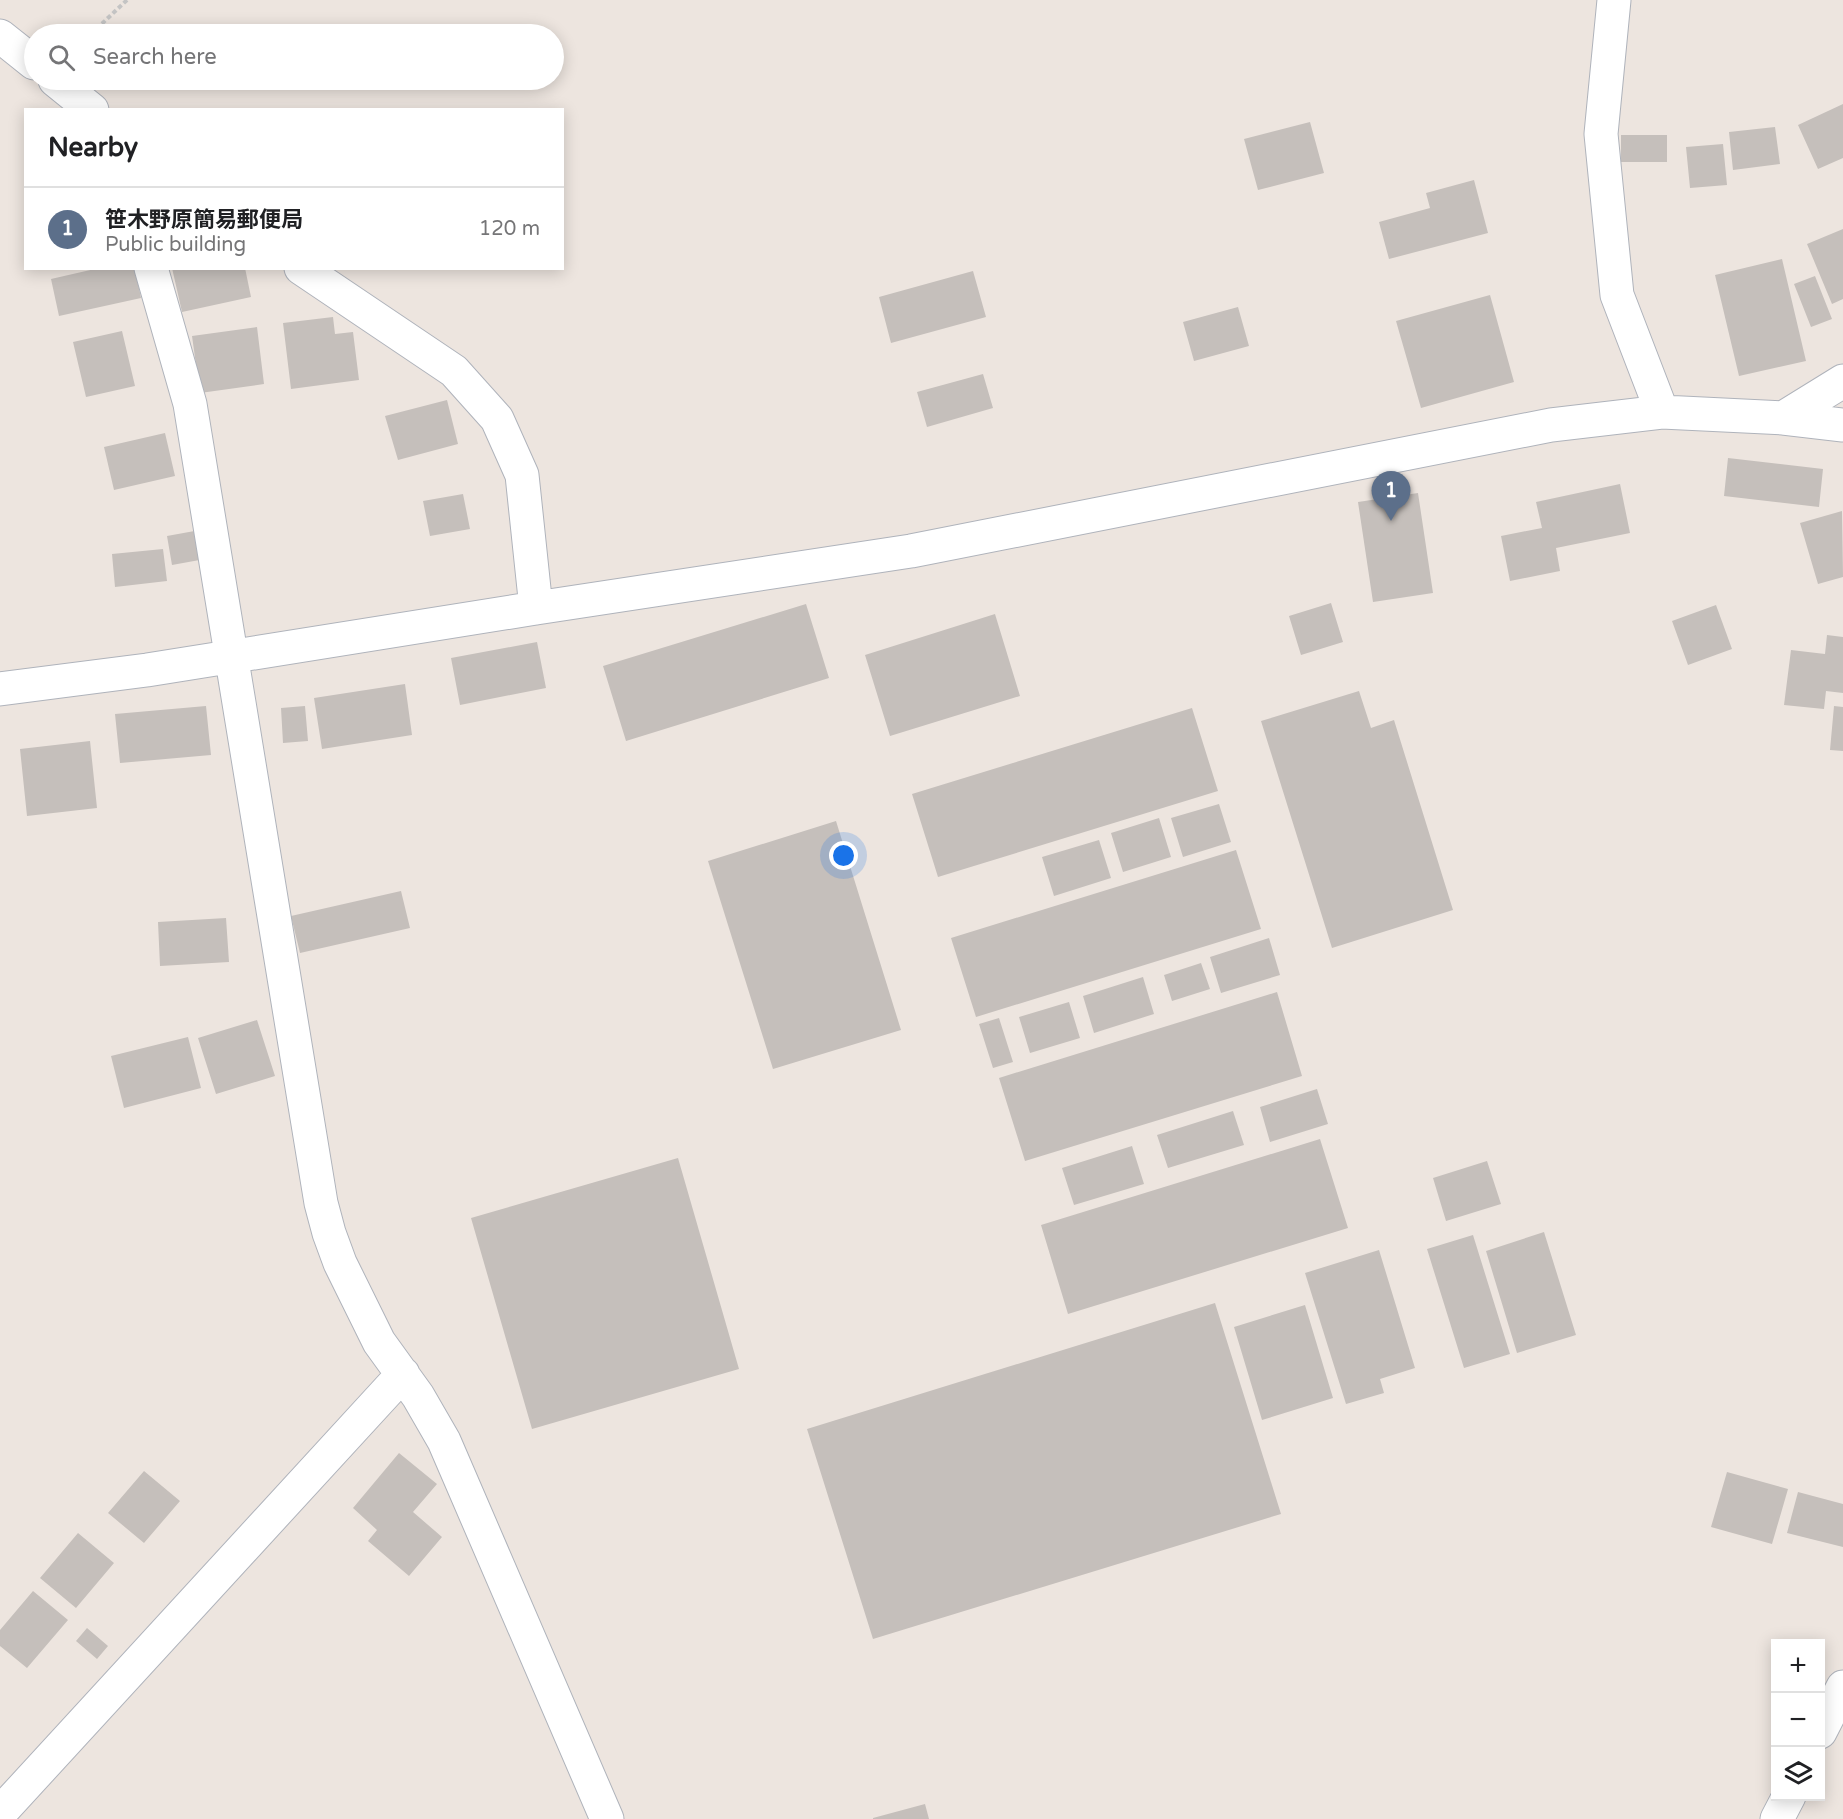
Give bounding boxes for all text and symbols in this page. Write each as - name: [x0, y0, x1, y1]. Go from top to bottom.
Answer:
- search box: [24, 24, 564, 90]
- icon: search: [45, 41, 78, 74]
- text: Search here: [93, 44, 217, 70]
- text: Nearby: [48, 132, 138, 163]
- text: 笹木野原簡易郵便局: [105, 207, 303, 233]
- text: 1: [61, 217, 74, 241]
- text: 120 m: [479, 217, 540, 241]
- text: Public building: [105, 233, 246, 257]
- pin: 1: [1372, 472, 1410, 521]
- your location: [829, 841, 858, 870]
- map controls: [1771, 1639, 1825, 1801]
- button: +: [1771, 1639, 1825, 1693]
- button: −: [1771, 1693, 1825, 1747]
- button: layers: [1771, 1747, 1825, 1801]

